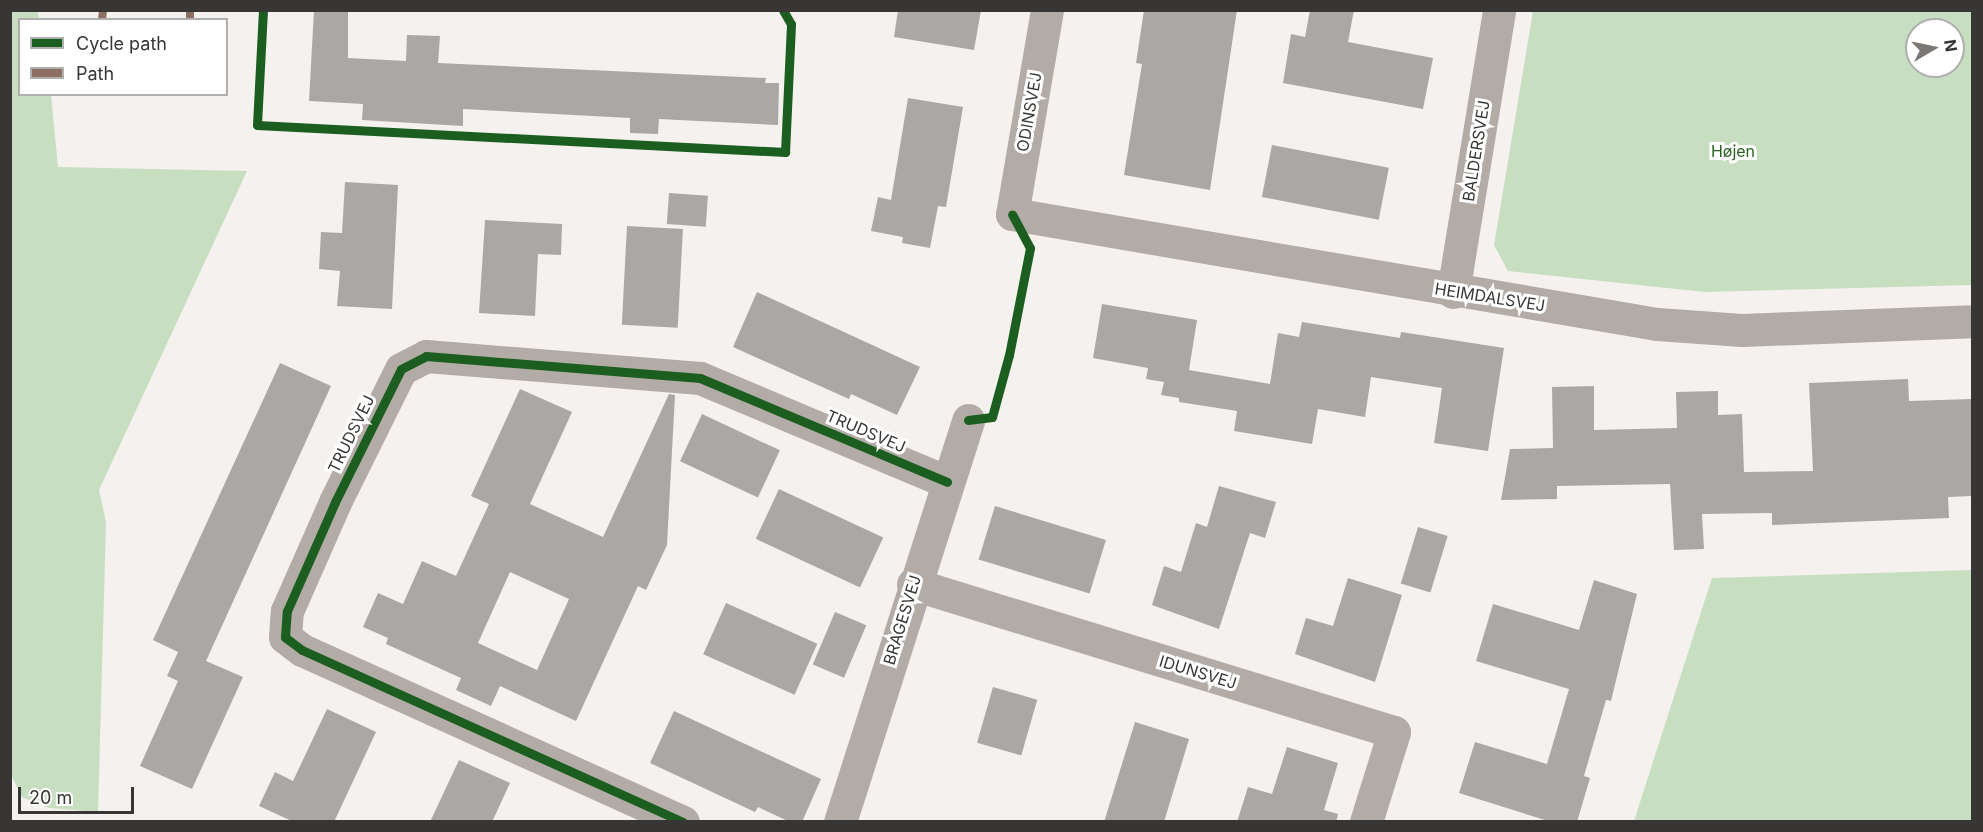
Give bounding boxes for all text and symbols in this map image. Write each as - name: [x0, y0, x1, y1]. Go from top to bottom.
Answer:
- legend: [18, 18, 228, 96]
- north arrow: [1905, 18, 1965, 78]
- text: Cycle path: [76, 33, 167, 54]
- text: N: [1940, 38, 1962, 53]
- text: Path: [76, 63, 114, 84]
- street label: ODINSVEJ: [1013, 71, 1045, 153]
- street label: BALDERSVEJ: [1459, 99, 1493, 203]
- park label: Højen: [1711, 141, 1755, 161]
- street label: HEIMDALSVEJ: [1433, 279, 1547, 315]
- street label: TRUDSVEJ: [324, 392, 378, 476]
- street label: TRUDSVEJ: [824, 406, 908, 456]
- street label: BRAGESVEJ: [879, 573, 925, 667]
- street label: IDUNSVEJ: [1157, 651, 1239, 693]
- scale bar: [21, 775, 136, 813]
- text: 20 m: [29, 787, 72, 808]

